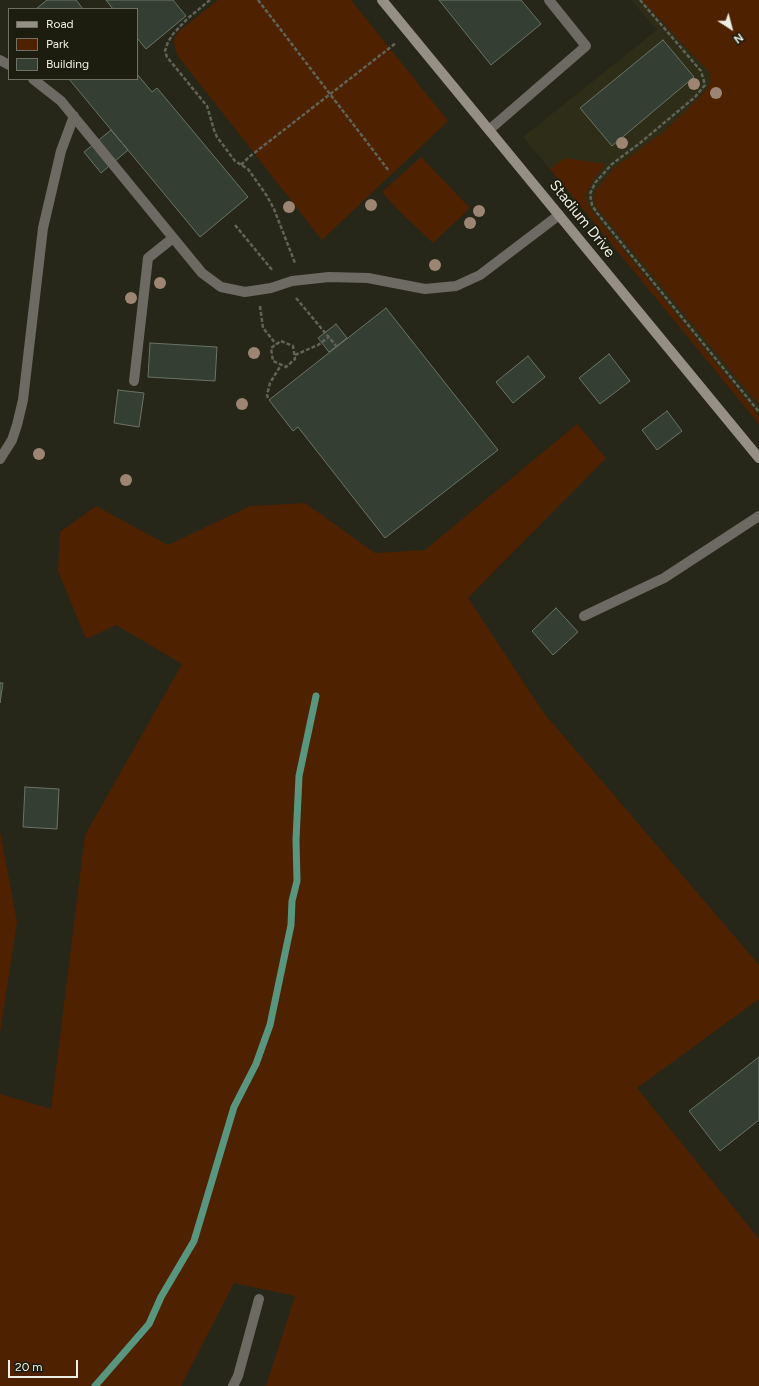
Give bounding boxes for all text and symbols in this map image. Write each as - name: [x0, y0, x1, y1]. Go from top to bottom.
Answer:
- legend: [8, 8, 138, 80]
- north arrow: [711, 8, 751, 48]
- text: Road: [46, 17, 74, 31]
- text: N: [731, 30, 746, 46]
- text: Park: [46, 37, 69, 51]
- text: Building: [46, 57, 89, 71]
- street label: Stadium Drive: [545, 177, 619, 261]
- scale bar: [10, 1352, 80, 1378]
- text: 20 m: [15, 1360, 43, 1374]

